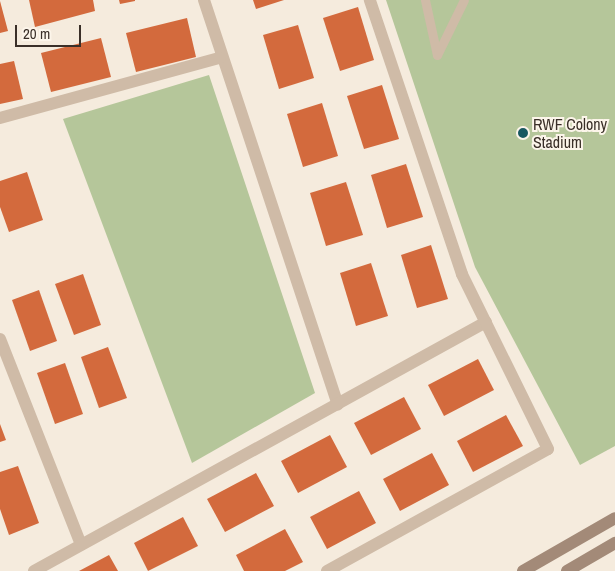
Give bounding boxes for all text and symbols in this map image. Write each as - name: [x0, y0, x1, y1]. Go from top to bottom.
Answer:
- scale bar: [18, 15, 84, 47]
- text: 20 m: [23, 23, 50, 44]
- place label: RWF Colony Stadium: [533, 114, 607, 152]
- marker: RWF Colony Stadium: [517, 127, 529, 139]

